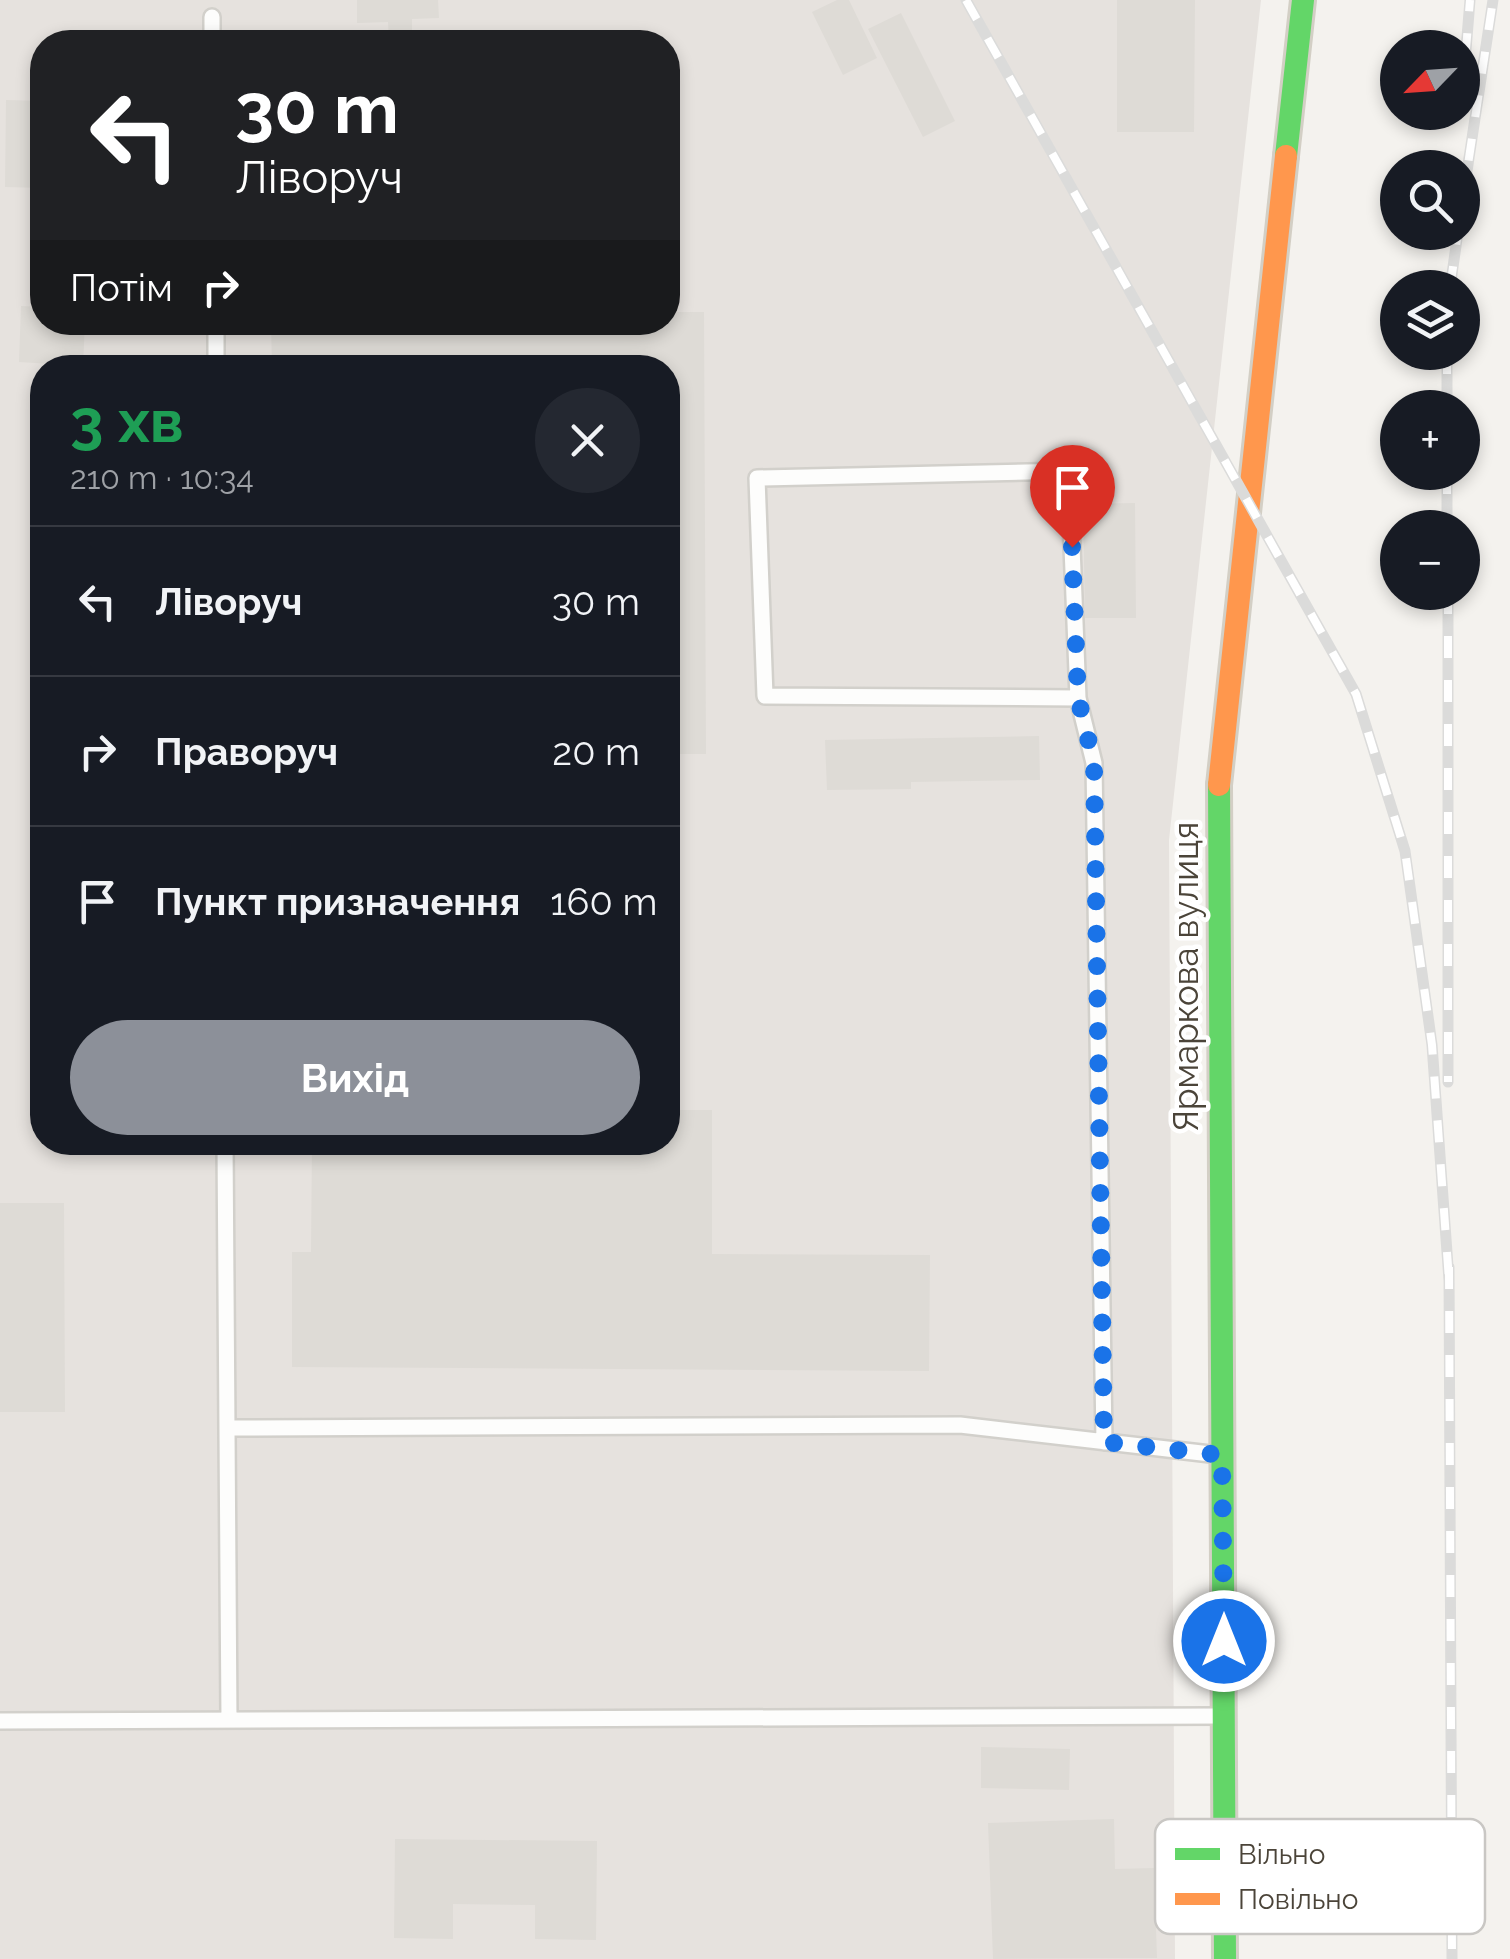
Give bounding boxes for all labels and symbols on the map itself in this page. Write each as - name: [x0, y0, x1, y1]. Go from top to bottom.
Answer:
- north arrow: [1380, 30, 1480, 130]
- pin: [1030, 445, 1115, 548]
- street label: Ярмаркова вулиця: [1165, 822, 1206, 1132]
- position arrow: [1172, 1589, 1276, 1693]
- legend: [1155, 1819, 1485, 1934]
- text: Вільно: [1238, 1838, 1325, 1871]
- text: Повільно: [1238, 1883, 1358, 1916]

